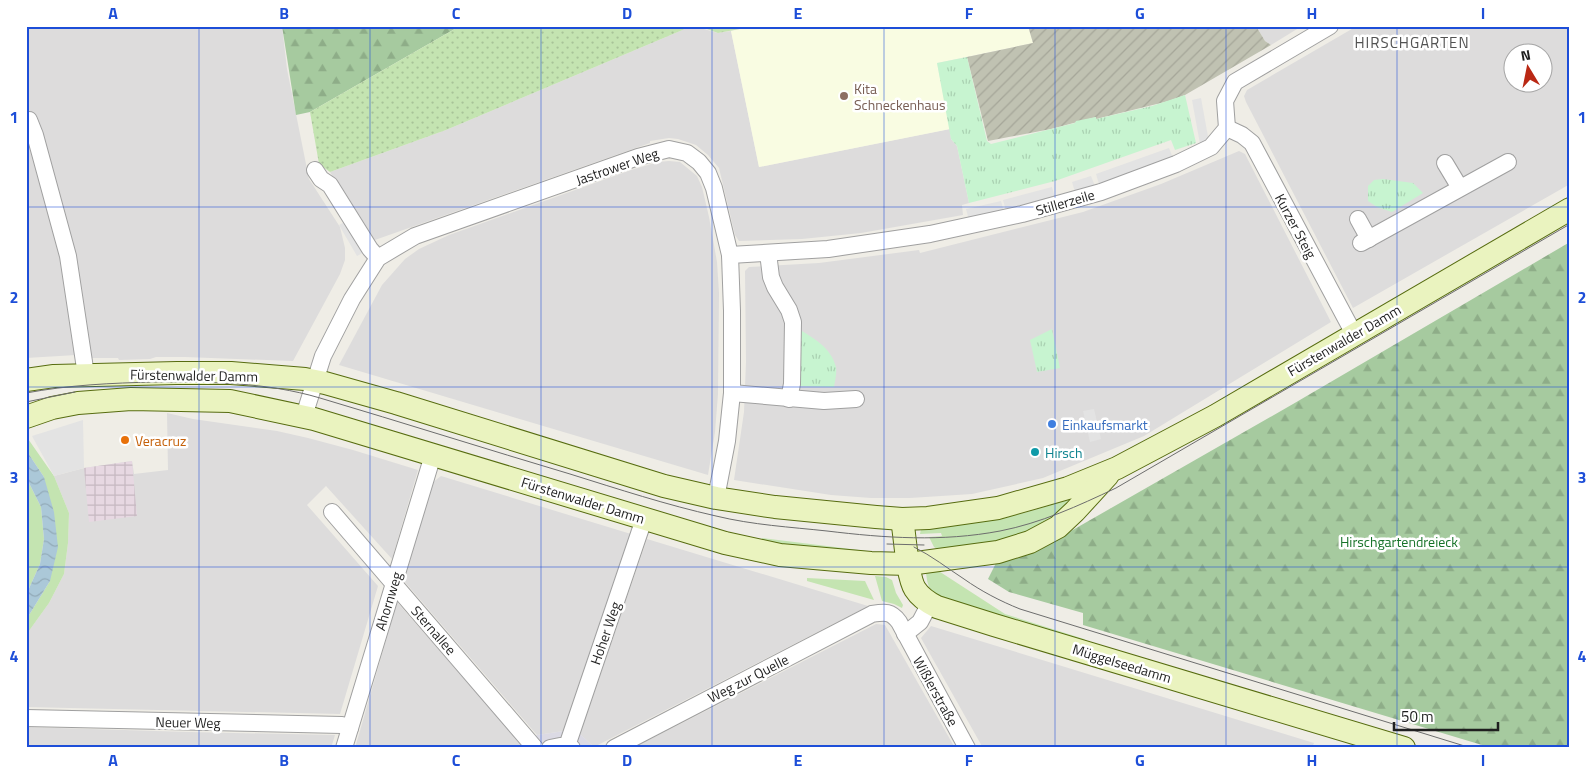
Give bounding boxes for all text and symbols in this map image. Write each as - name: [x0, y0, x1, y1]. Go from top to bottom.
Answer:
- text: A: [108, 1, 118, 25]
- text: B: [279, 1, 289, 25]
- text: C: [452, 1, 461, 25]
- text: D: [622, 1, 632, 25]
- text: E: [794, 1, 803, 25]
- text: F: [965, 1, 974, 25]
- text: G: [1135, 1, 1145, 25]
- text: H: [1307, 1, 1317, 25]
- text: I: [1481, 1, 1485, 25]
- district label: HIRSCHGARTEN: [1354, 31, 1470, 54]
- north arrow: [1504, 42, 1554, 92]
- text: N: [1519, 44, 1532, 66]
- place label: Kita Schneckenhaus: [854, 78, 946, 115]
- marker: Kita Schneckenhaus: [838, 90, 850, 102]
- text: 1: [10, 105, 18, 129]
- text: 1: [1578, 105, 1586, 129]
- street label: Jastrower Weg: [573, 142, 661, 190]
- street label: Stillerzeile: [1033, 184, 1097, 220]
- street label: Kurzer Steig: [1270, 190, 1322, 262]
- text: 2: [10, 285, 18, 309]
- text: 2: [1578, 285, 1586, 309]
- street label: Fürstenwalder Damm: [1283, 299, 1405, 381]
- street label: Fürstenwalder Damm: [130, 363, 258, 387]
- place label: Einkaufsmarkt: [1062, 414, 1148, 435]
- marker: Einkaufsmarkt: [1046, 418, 1058, 430]
- place label: Veracruz: [135, 430, 186, 451]
- marker: Veracruz: [119, 434, 131, 446]
- place label: Hirsch: [1045, 442, 1083, 463]
- marker: Hirsch: [1029, 446, 1041, 458]
- text: 3: [10, 465, 18, 489]
- text: 3: [1578, 465, 1586, 489]
- street label: Fürstenwalder Damm: [519, 471, 647, 529]
- park label: Hirschgartendreieck: [1340, 531, 1458, 552]
- street label: Ahornweg: [369, 569, 407, 633]
- street label: Hoher Weg: [584, 599, 626, 667]
- street label: Sternallee: [407, 601, 461, 659]
- street label: Müggelseedamm: [1070, 638, 1174, 688]
- text: 4: [10, 644, 19, 668]
- text: 4: [1578, 644, 1587, 668]
- street label: Weg zur Quelle: [704, 649, 792, 707]
- street label: Wißlerstraße: [908, 652, 964, 730]
- scale bar: [1394, 699, 1497, 731]
- text: 50 m: [1401, 705, 1434, 728]
- street label: Neuer Weg: [155, 711, 221, 733]
- text: A: [108, 748, 118, 772]
- text: B: [279, 748, 289, 772]
- text: C: [452, 748, 461, 772]
- text: D: [622, 748, 632, 772]
- text: E: [794, 748, 803, 772]
- text: F: [965, 748, 974, 772]
- text: G: [1135, 748, 1145, 772]
- text: H: [1307, 748, 1317, 772]
- text: I: [1481, 748, 1485, 772]

